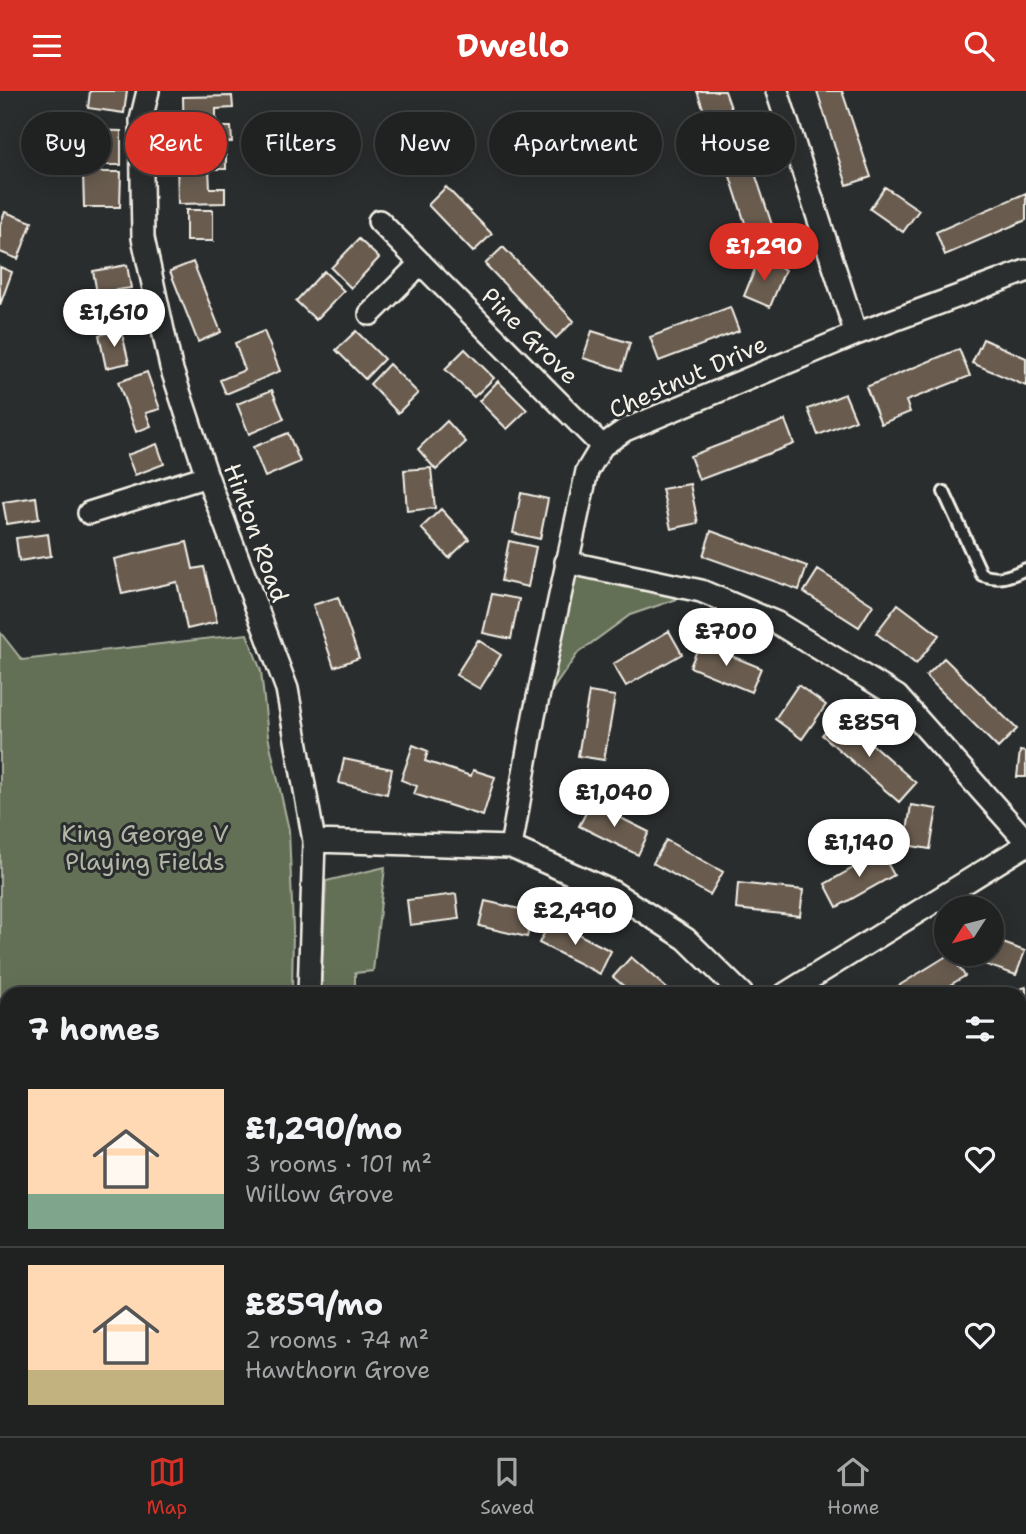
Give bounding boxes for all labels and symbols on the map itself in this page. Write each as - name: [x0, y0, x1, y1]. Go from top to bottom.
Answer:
- pin: £1,290: [707, 223, 821, 283]
- street label: Pine Grove: [474, 280, 586, 392]
- pin: £1,610: [57, 289, 171, 349]
- street label: Chestnut Drive: [604, 328, 772, 426]
- street label: Hinton Road: [216, 459, 296, 607]
- pin: £700: [685, 609, 767, 668]
- pin: £859: [828, 699, 910, 759]
- pin: £1,040: [557, 769, 671, 829]
- park label: King George V Playing Fields: [61, 818, 229, 878]
- pin: £1,140: [802, 819, 916, 879]
- pin: £2,490: [518, 887, 632, 947]
- north arrow: [934, 896, 1004, 966]

